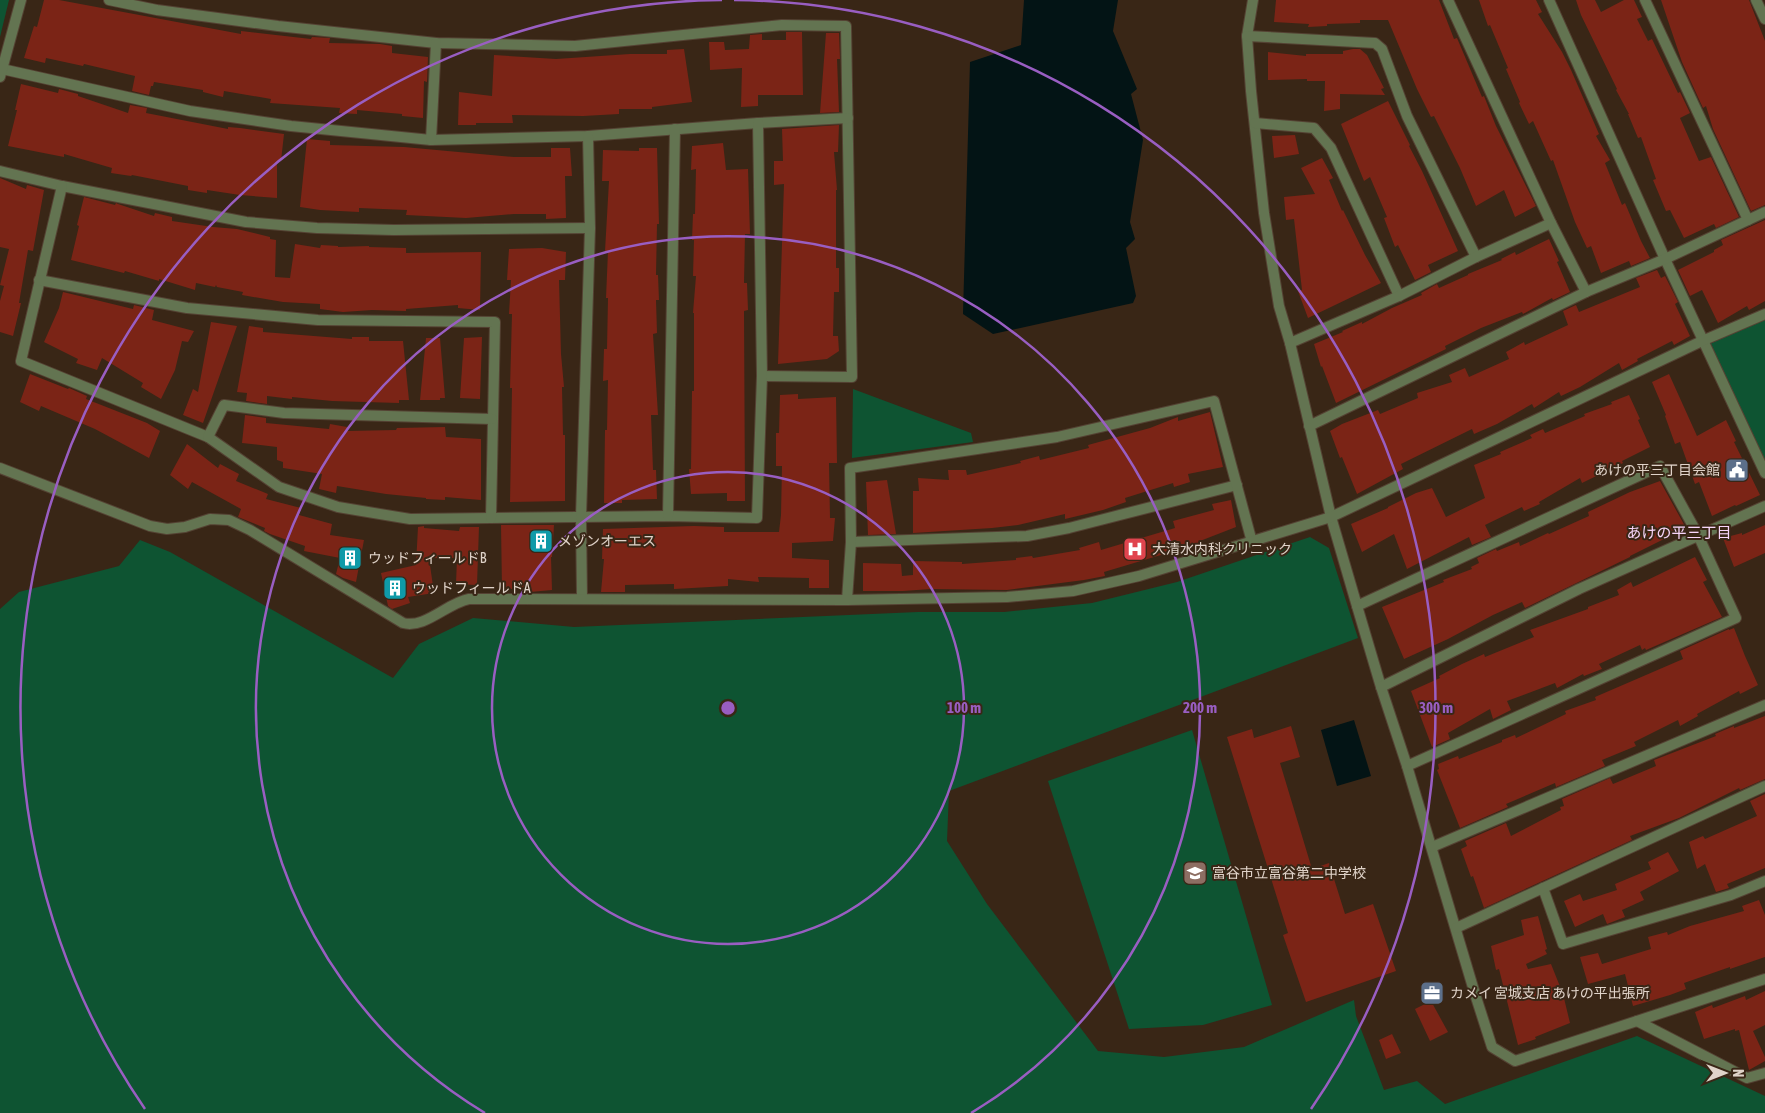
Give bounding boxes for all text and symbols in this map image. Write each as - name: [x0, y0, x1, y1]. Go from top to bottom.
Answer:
- public building icon: あけの平三丁目会館: [1724, 457, 1750, 483]
- place label: あけの平三丁目会館: [1594, 462, 1720, 478]
- district label: あけの平三丁目: [1626, 524, 1732, 541]
- building icon: メゾンオーエス: [528, 528, 554, 554]
- place label: メゾンオーエス: [558, 533, 656, 549]
- hospital icon: 大清水内科クリニック: [1122, 536, 1148, 562]
- place label: 大清水内科クリニック: [1152, 541, 1292, 557]
- building icon: ウッドフィールドB: [337, 545, 363, 571]
- place label: ウッドフィールドB: [368, 550, 487, 566]
- building icon: ウッドフィールドA: [382, 575, 408, 601]
- place label: ウッドフィールドA: [412, 580, 531, 596]
- centre of rings: [719, 699, 737, 717]
- text: 100 m: [947, 699, 981, 716]
- text: 200 m: [1183, 699, 1217, 716]
- text: 300 m: [1419, 699, 1453, 716]
- school or university icon: 富谷市立富谷第二中学校: [1182, 860, 1208, 886]
- place label: 富谷市立富谷第二中学校: [1212, 865, 1366, 881]
- office icon: カメイ 宮城支店 あけの平出張所: [1419, 980, 1445, 1006]
- place label: カメイ 宮城支店 あけの平出張所: [1450, 985, 1650, 1001]
- north arrow: [1700, 1048, 1750, 1098]
- text: N: [1730, 1069, 1746, 1077]

